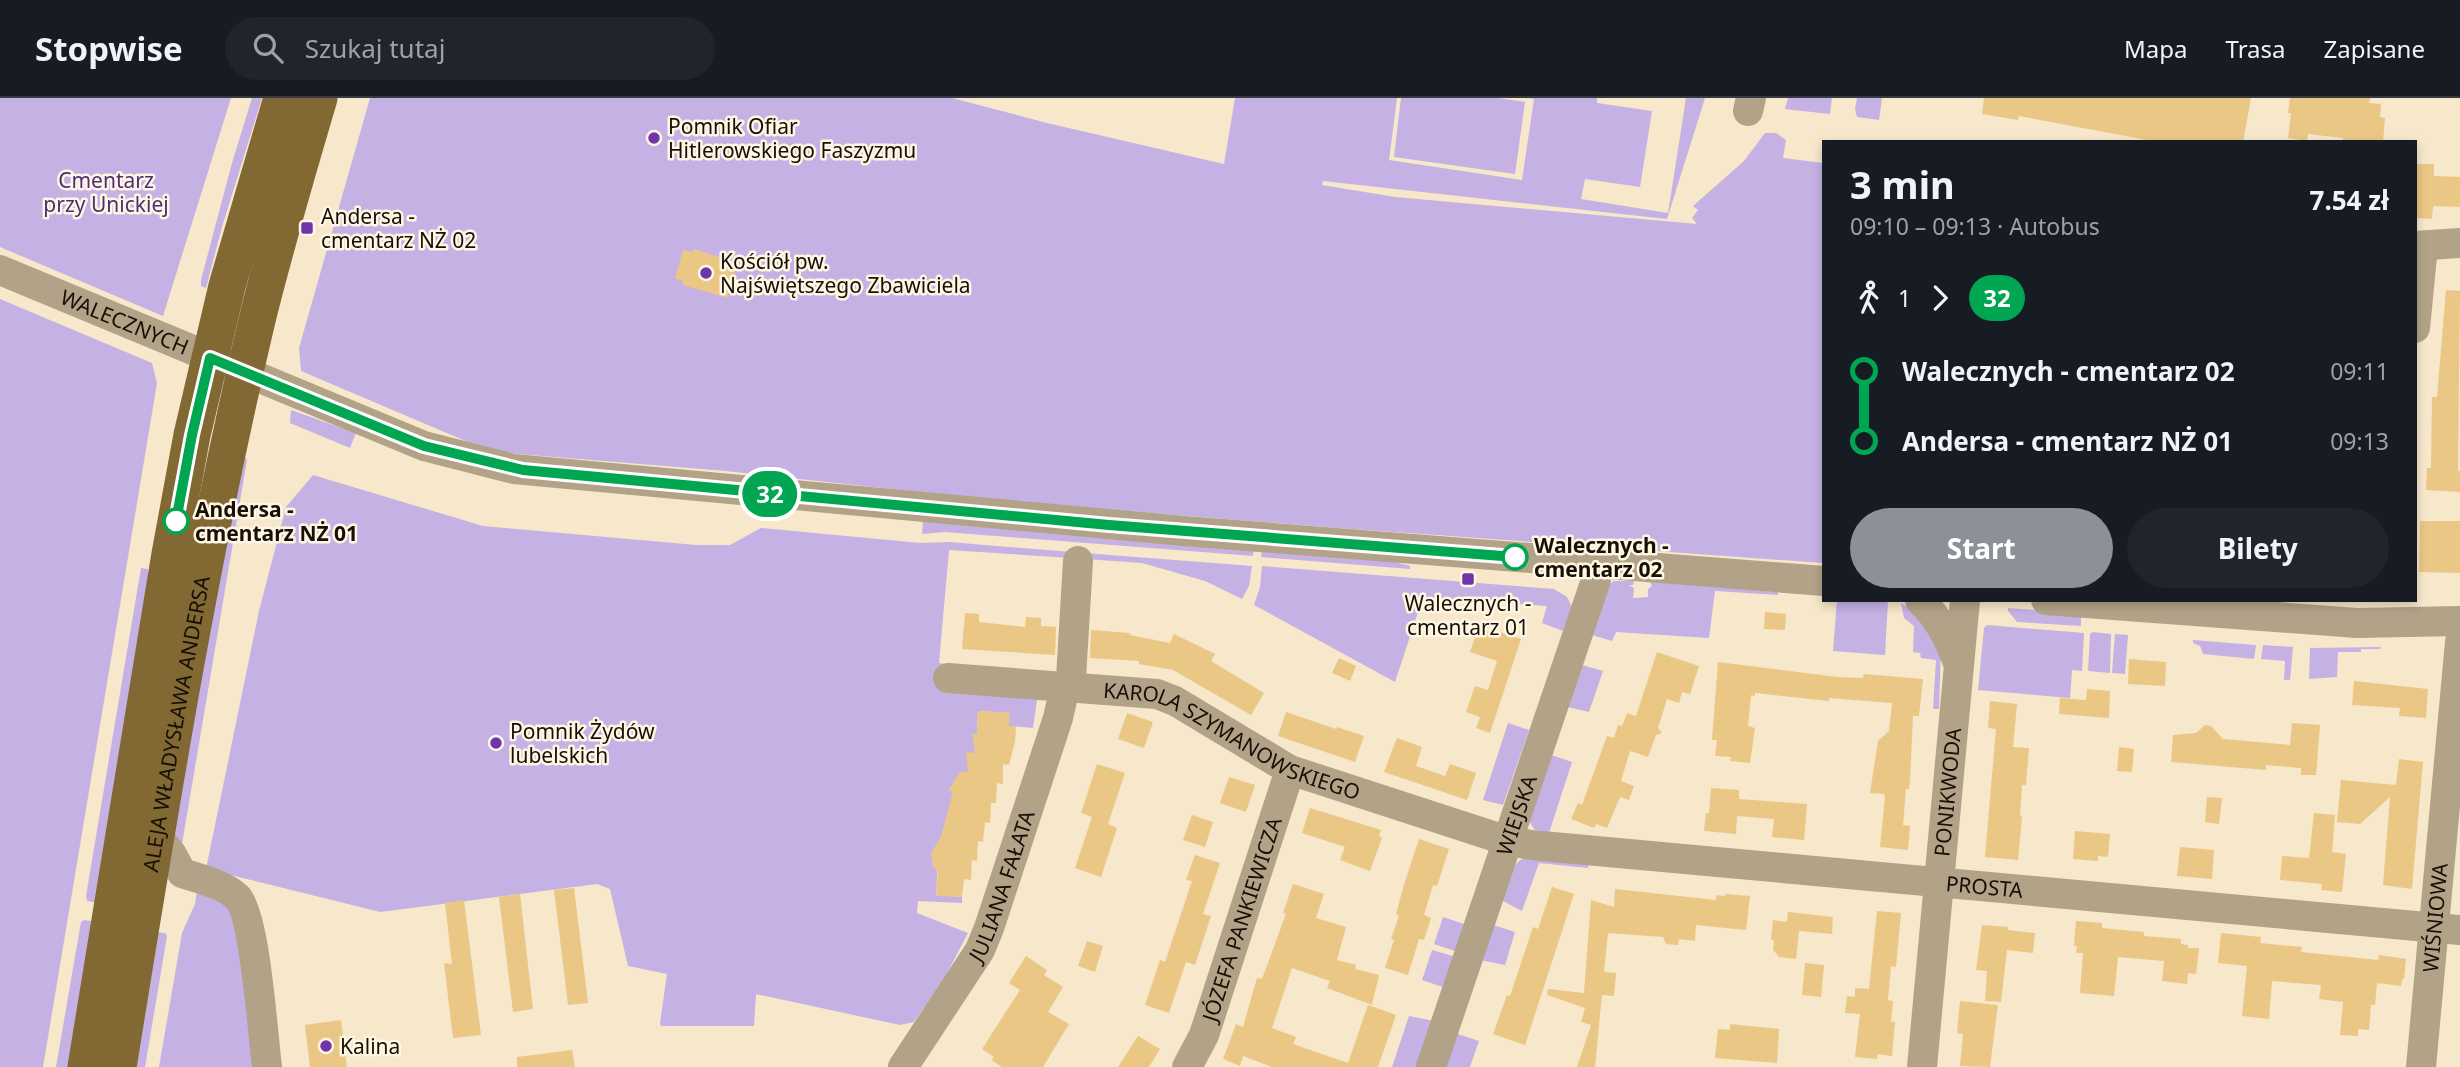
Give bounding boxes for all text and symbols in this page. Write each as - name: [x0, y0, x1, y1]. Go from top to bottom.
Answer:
- search box: [225, 17, 715, 80]
- text: Stopwise: [35, 26, 183, 71]
- icon: search: [249, 29, 287, 67]
- text: Szukaj tutaj: [305, 30, 445, 66]
- text: Mapa: [2124, 32, 2188, 65]
- text: Trasa: [2226, 32, 2286, 65]
- text: Zapisane: [2324, 32, 2425, 65]
- place label: Pomnik Ofiar Hitlerowskiego Faszyzmu: [668, 112, 916, 164]
- marker: Pomnik Ofiar Hitlerowskiego Faszyzmu: [646, 130, 662, 146]
- text: 3 min: [1850, 158, 1955, 210]
- park label: Cmentarz przy Unickiej: [43, 166, 169, 218]
- text: 7.54 zł: [2310, 182, 2389, 218]
- place label: Andersa - cmentarz NŻ 02: [321, 202, 476, 254]
- text: 09:10 – 09:13 · Autobus: [1850, 210, 2100, 242]
- marker: Andersa - cmentarz NŻ 02: [299, 220, 315, 236]
- place label: Kościół pw. Najświętszego Zbawiciela: [720, 247, 971, 299]
- marker: Kościół pw. Najświętszego Zbawiciela: [698, 265, 714, 281]
- icon: walk: [1850, 279, 1888, 317]
- icon: forward: [1921, 279, 1959, 317]
- text: 32: [1983, 281, 2011, 314]
- text: 1: [1898, 282, 1911, 314]
- street label: WALECZNYCH: [56, 283, 193, 361]
- text: Walecznych - cmentarz 02: [1902, 353, 2235, 389]
- text: 09:11: [2330, 355, 2389, 387]
- text: Andersa - cmentarz NŻ 01: [1902, 423, 2233, 459]
- text: 09:13: [2330, 425, 2389, 457]
- line badge: 32: [738, 471, 802, 517]
- text: 32: [756, 477, 784, 510]
- place label: Andersa - cmentarz NŻ 01: [195, 495, 358, 547]
- marker: Andersa - cmentarz NŻ 01: [163, 508, 189, 534]
- button: Start: [1850, 508, 2113, 588]
- button: Bilety: [2127, 508, 2389, 588]
- place label: Walecznych - cmentarz 02: [1534, 531, 1669, 583]
- marker: Walecznych - cmentarz 02: [1502, 544, 1528, 570]
- marker: Walecznych - cmentarz 01: [1460, 571, 1476, 587]
- street label: ALEJA WŁADYSŁAWA ANDERSA: [136, 573, 216, 874]
- place label: Walecznych - cmentarz 01: [1404, 589, 1532, 641]
- street label: KAROLA SZYMANOWSKIEGO: [1102, 676, 1364, 806]
- place label: Pomnik Żydów lubelskich: [510, 717, 655, 769]
- street label: PONIKWODA: [1927, 726, 1967, 858]
- marker: Pomnik Żydów lubelskich: [488, 735, 504, 751]
- street label: WIEJSKA: [1490, 771, 1543, 859]
- street label: JULIANA FAŁATA: [961, 806, 1041, 969]
- street label: JÓZEFA PANKIEWICZA: [1195, 813, 1288, 1027]
- street label: WIŚNIOWA: [2416, 861, 2454, 973]
- street label: PROSTA: [1945, 869, 2025, 904]
- place label: Kalina: [340, 1032, 400, 1060]
- marker: Kalina: [318, 1038, 334, 1054]

